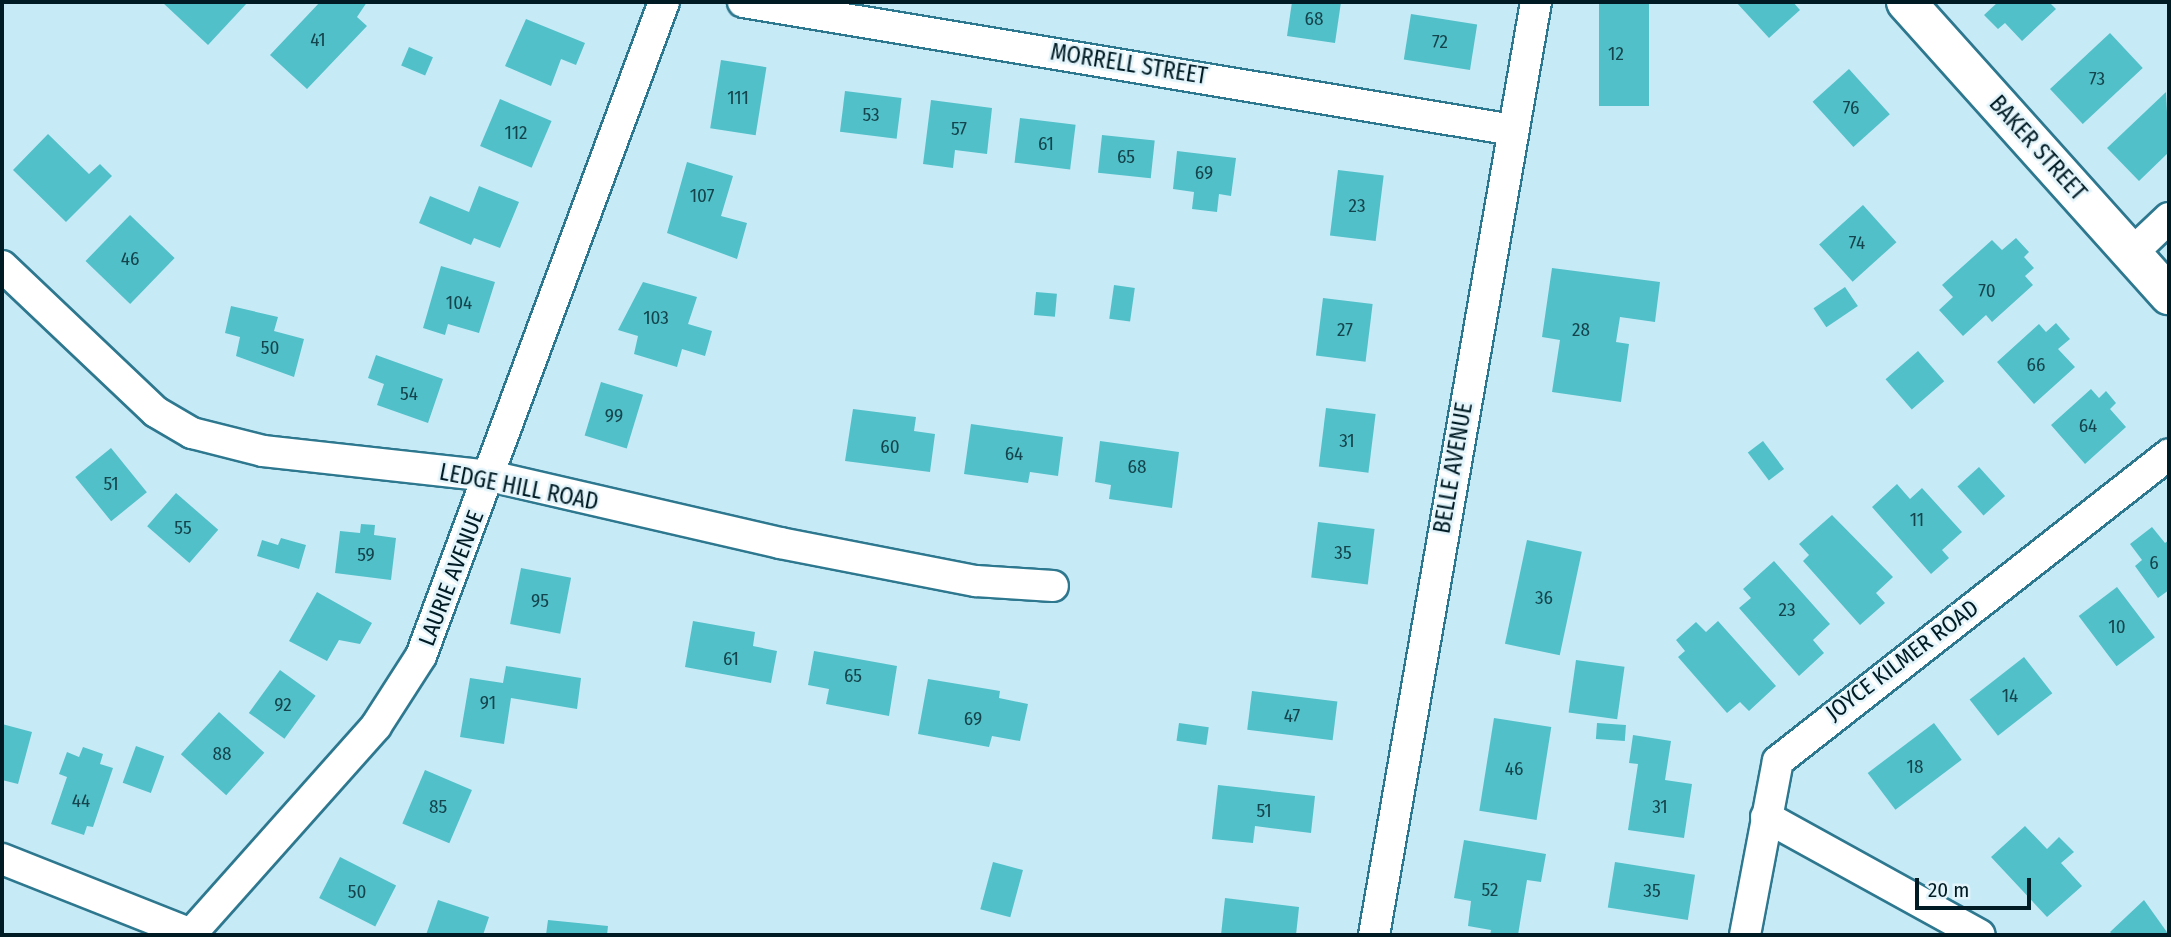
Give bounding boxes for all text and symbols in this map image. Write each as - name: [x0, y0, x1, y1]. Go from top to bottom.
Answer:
- house number: 68: [1305, 8, 1323, 30]
- house number: 41: [310, 29, 326, 51]
- house number: 72: [1432, 31, 1448, 53]
- street label: MORRELL STREET: [1049, 38, 1209, 90]
- house number: 12: [1608, 43, 1624, 65]
- house number: 73: [2089, 68, 2105, 90]
- house number: 111: [727, 87, 749, 109]
- street label: BAKER STREET: [1984, 90, 2092, 206]
- house number: 76: [1843, 97, 1859, 119]
- house number: 53: [862, 104, 880, 126]
- house number: 57: [951, 118, 967, 140]
- house number: 112: [505, 122, 527, 144]
- house number: 61: [1038, 133, 1054, 155]
- house number: 65: [1117, 146, 1135, 168]
- house number: 69: [1195, 162, 1213, 184]
- house number: 107: [690, 185, 714, 207]
- house number: 23: [1349, 195, 1365, 217]
- house number: 74: [1849, 232, 1865, 254]
- house number: 46: [121, 248, 139, 270]
- house number: 70: [1978, 280, 1996, 302]
- house number: 104: [446, 292, 472, 314]
- house number: 103: [643, 307, 669, 329]
- house number: 27: [1337, 319, 1353, 341]
- house number: 28: [1572, 319, 1590, 341]
- house number: 50: [261, 337, 279, 359]
- house number: 66: [2027, 354, 2045, 376]
- house number: 54: [400, 383, 418, 405]
- street label: BELLE AVENUE: [1428, 400, 1478, 536]
- house number: 99: [605, 405, 623, 427]
- house number: 64: [2079, 415, 2097, 437]
- house number: 31: [1339, 430, 1355, 452]
- house number: 60: [880, 436, 900, 458]
- house number: 64: [1005, 443, 1023, 465]
- house number: 68: [1128, 456, 1146, 478]
- street label: LEDGE HILL ROAD: [437, 458, 601, 516]
- house number: 51: [103, 473, 119, 495]
- street label: LAURIE AVENUE: [413, 506, 489, 650]
- house number: 11: [1910, 509, 1924, 531]
- house number: 55: [174, 517, 192, 539]
- house number: 35: [1334, 542, 1352, 564]
- house number: 59: [357, 544, 375, 566]
- house number: 6: [2149, 552, 2159, 574]
- house number: 36: [1535, 587, 1553, 609]
- house number: 95: [531, 590, 549, 612]
- street label: JOYCE KILMER ROAD: [1820, 594, 1984, 726]
- house number: 23: [1779, 599, 1795, 621]
- house number: 10: [2108, 616, 2126, 638]
- house number: 61: [723, 648, 739, 670]
- house number: 65: [844, 665, 862, 687]
- house number: 14: [2002, 685, 2018, 707]
- house number: 91: [480, 692, 496, 714]
- house number: 92: [274, 694, 292, 716]
- house number: 47: [1284, 705, 1300, 727]
- house number: 69: [964, 708, 982, 730]
- house number: 88: [213, 743, 231, 765]
- house number: 18: [1907, 756, 1923, 778]
- house number: 46: [1505, 758, 1523, 780]
- house number: 44: [72, 790, 90, 812]
- house number: 85: [429, 796, 447, 818]
- house number: 31: [1652, 796, 1668, 818]
- house number: 51: [1256, 800, 1272, 822]
- scale bar: [1919, 864, 2035, 908]
- text: 20 m: [1928, 877, 1969, 903]
- house number: 52: [1482, 879, 1498, 901]
- house number: 35: [1643, 880, 1661, 902]
- house number: 50: [348, 881, 366, 903]

